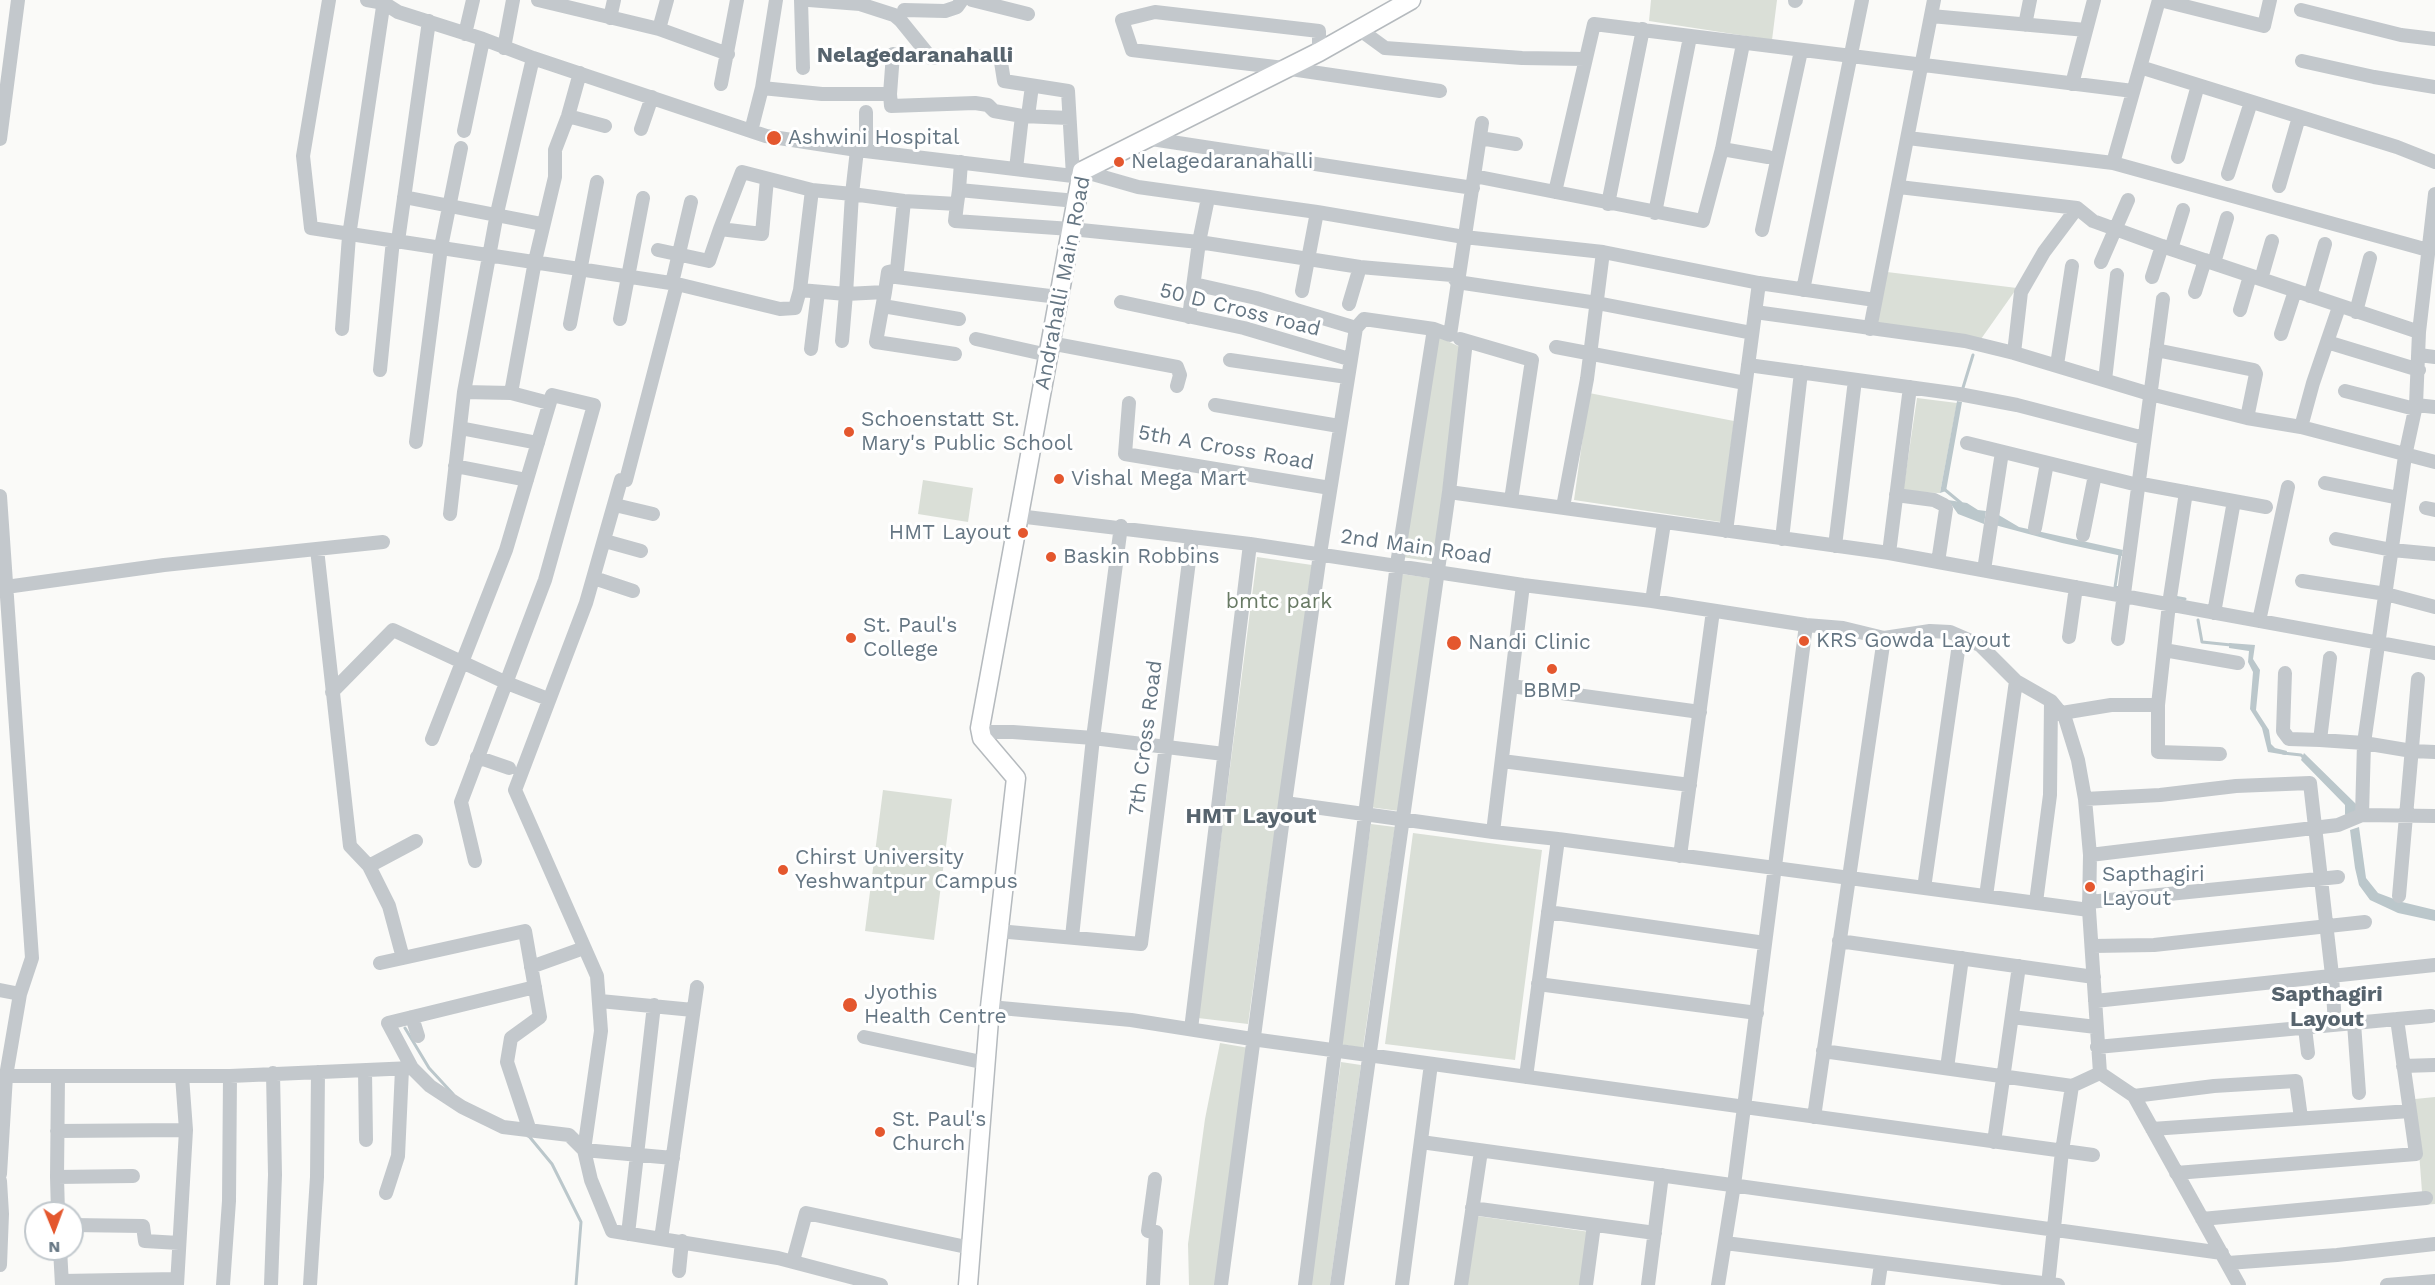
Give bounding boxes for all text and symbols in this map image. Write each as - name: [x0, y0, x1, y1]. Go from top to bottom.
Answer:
- district label: Nelagedaranahalli: [817, 43, 1013, 69]
- place label: Ashwini Hospital: [788, 125, 959, 151]
- marker: Ashwini Hospital: [765, 129, 783, 147]
- place label: Nelagedaranahalli: [1131, 149, 1313, 175]
- marker: Nelagedaranahalli: [1112, 155, 1126, 169]
- street label: Andrahalli Main Road: [1030, 174, 1096, 392]
- street label: 50 D Cross road: [1157, 278, 1323, 342]
- place label: Schoenstatt St. Mary's Public School: [861, 407, 1073, 457]
- street label: 5th A Cross Road: [1136, 420, 1316, 476]
- marker: Schoenstatt St. Mary's Public School: [842, 425, 856, 439]
- place label: Vishal Mega Mart: [1071, 466, 1246, 492]
- marker: Vishal Mega Mart: [1052, 472, 1066, 486]
- place label: HMT Layout: [889, 520, 1011, 546]
- street label: 2nd Main Road: [1339, 524, 1493, 570]
- marker: HMT Layout: [1016, 526, 1030, 540]
- place label: Baskin Robbins: [1063, 544, 1220, 570]
- marker: Baskin Robbins: [1044, 550, 1058, 564]
- park label: bmtc park: [1226, 589, 1332, 615]
- place label: St. Paul's College: [863, 613, 957, 663]
- place label: KRS Gowda Layout: [1816, 628, 2010, 654]
- place label: Nandi Clinic: [1468, 630, 1591, 656]
- marker: St. Paul's College: [844, 631, 858, 645]
- marker: Nandi Clinic: [1445, 634, 1463, 652]
- marker: KRS Gowda Layout: [1797, 634, 1811, 648]
- street label: 7th Cross Road: [1124, 659, 1168, 817]
- marker: BBMP: [1545, 662, 1559, 676]
- place label: BBMP: [1523, 678, 1581, 704]
- district label: HMT Layout: [1186, 804, 1316, 830]
- place label: Chirst University Yeshwantpur Campus: [795, 845, 1018, 895]
- place label: Sapthagiri Layout: [2102, 862, 2205, 912]
- marker: Chirst University Yeshwantpur Campus: [776, 863, 790, 877]
- marker: Sapthagiri Layout: [2083, 880, 2097, 894]
- place label: Jyothis Health Centre: [864, 980, 1007, 1030]
- district label: Sapthagiri Layout: [2271, 982, 2383, 1034]
- marker: Jyothis Health Centre: [841, 996, 859, 1014]
- place label: St. Paul's Church: [892, 1107, 986, 1157]
- marker: St. Paul's Church: [873, 1125, 887, 1139]
- north arrow: [24, 1201, 84, 1261]
- text: N: [48, 1238, 60, 1257]

